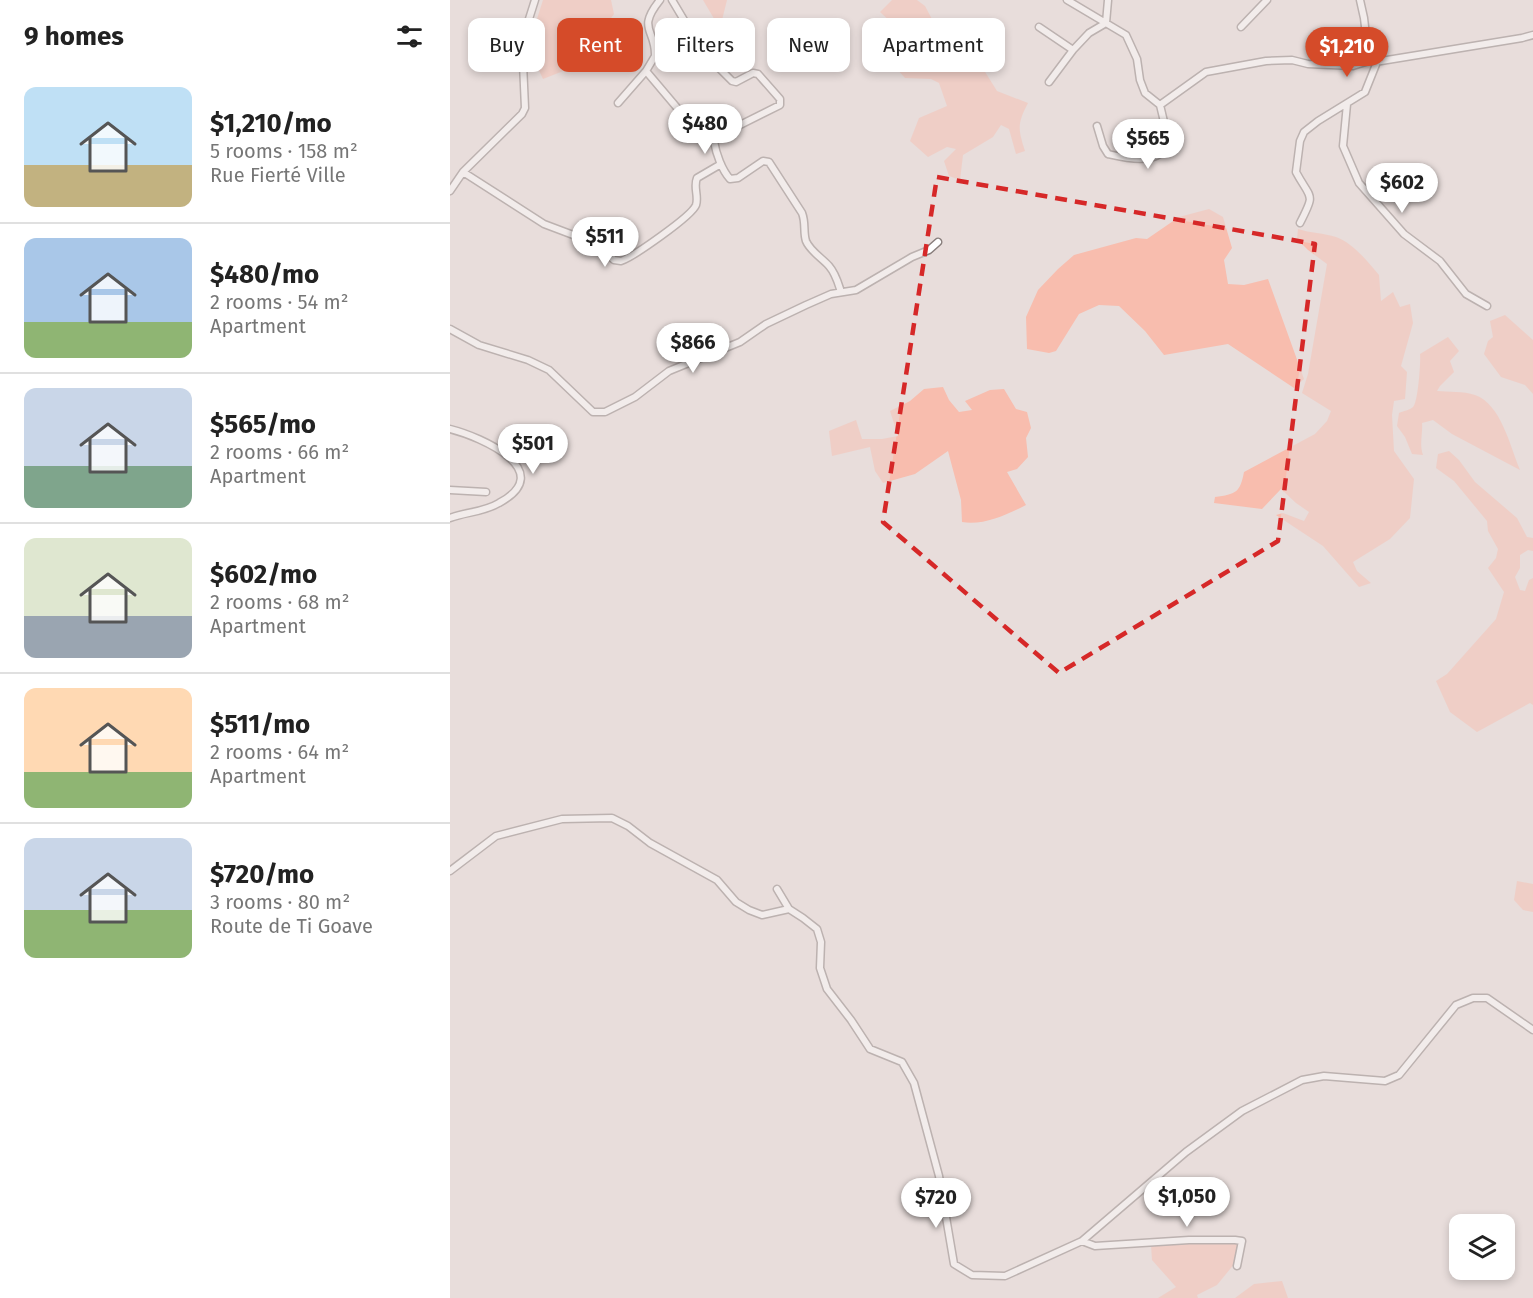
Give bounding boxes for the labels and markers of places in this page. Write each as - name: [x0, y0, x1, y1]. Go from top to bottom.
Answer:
- pin: $1,210: [1298, 27, 1396, 78]
- pin: $480: [669, 104, 741, 155]
- pin: $565: [1112, 119, 1184, 170]
- pin: $602: [1366, 163, 1438, 214]
- pin: $511: [569, 217, 641, 268]
- pin: $866: [657, 323, 729, 374]
- pin: $501: [497, 424, 569, 475]
- pin: $1,050: [1138, 1177, 1236, 1228]
- pin: $720: [900, 1178, 972, 1229]

